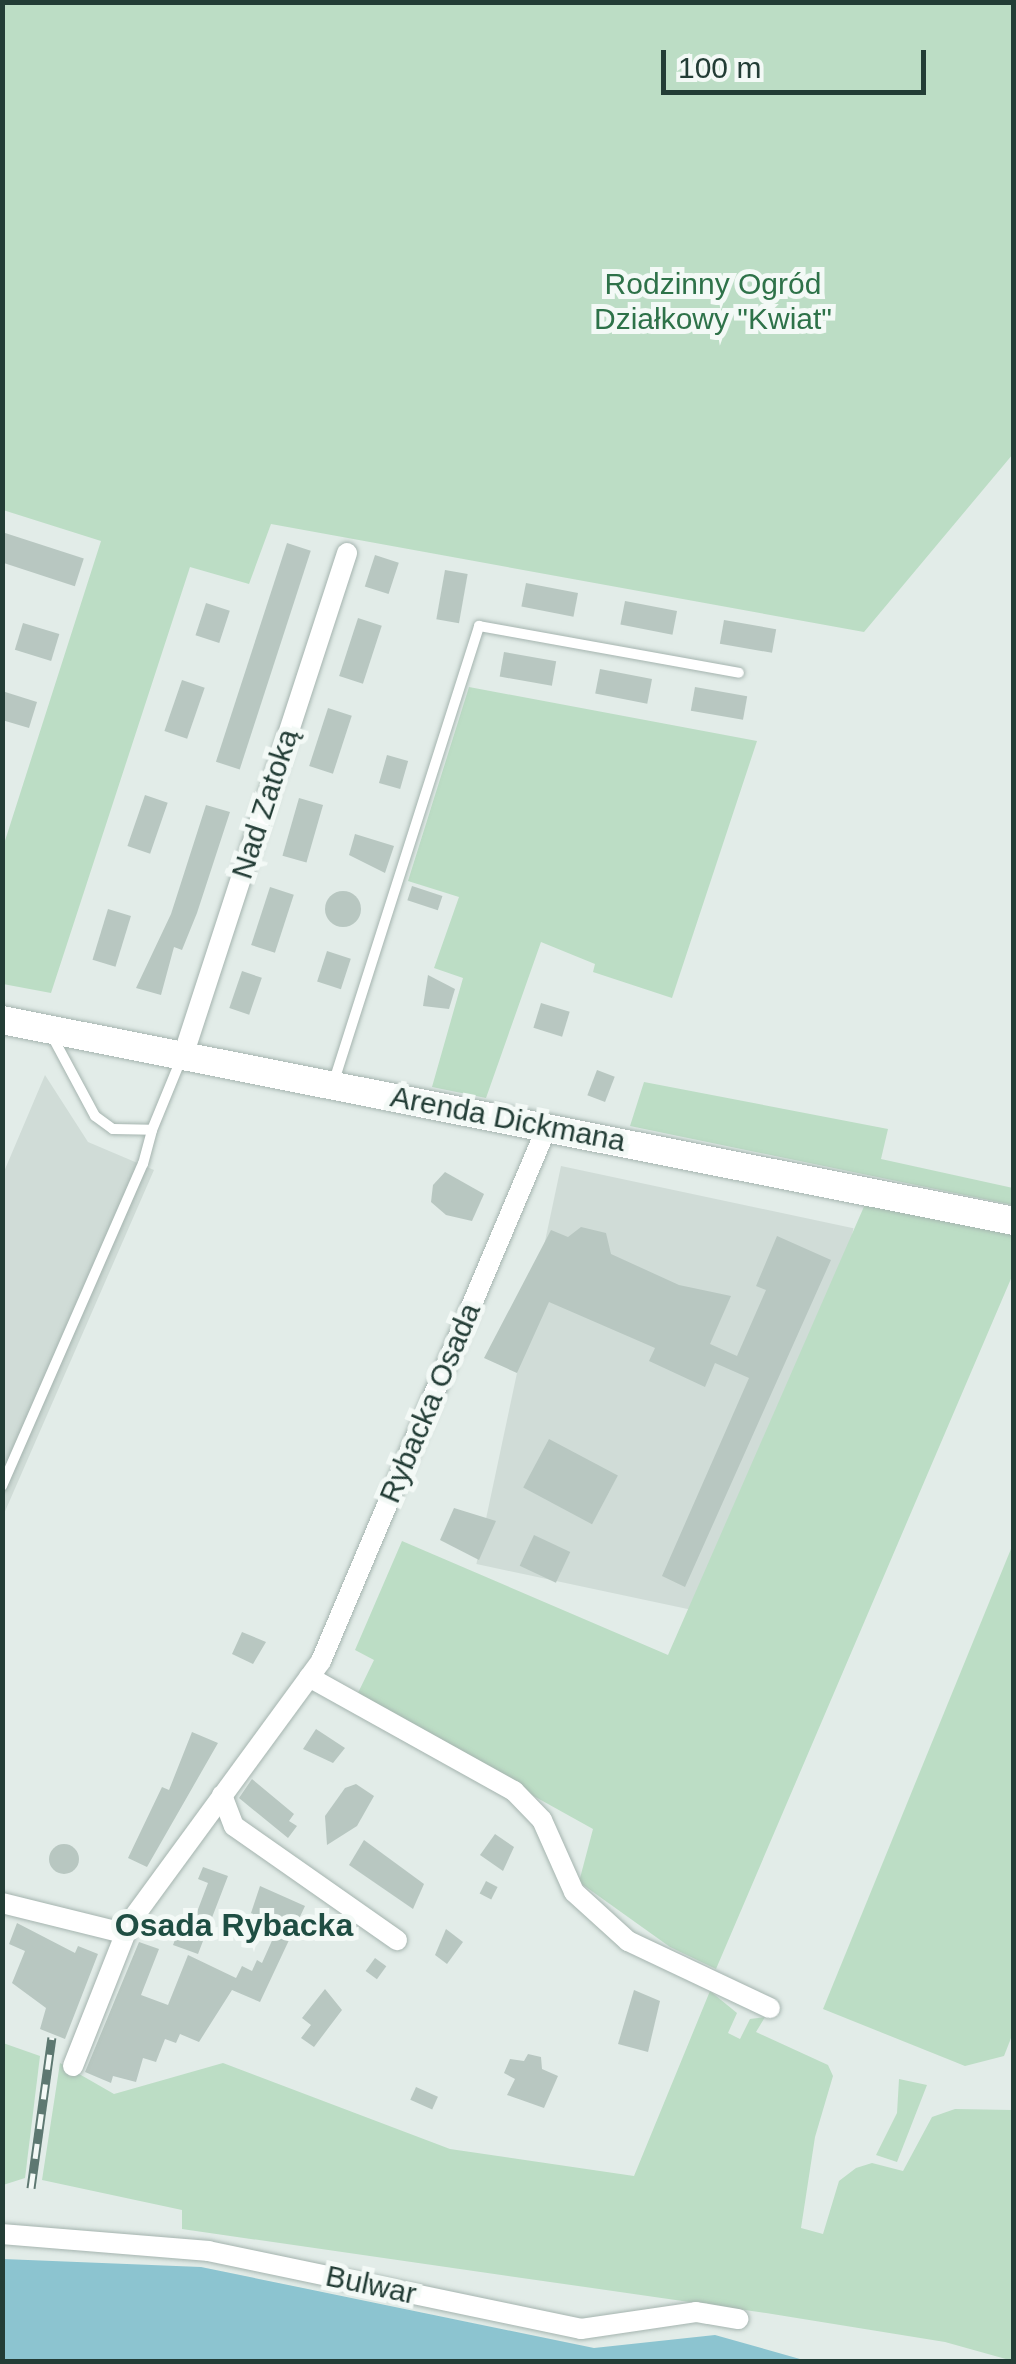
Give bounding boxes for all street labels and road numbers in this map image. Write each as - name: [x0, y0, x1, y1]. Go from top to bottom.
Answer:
- street label: Nad Zatoką: [224, 725, 306, 883]
- street label: Arenda Dickmana: [388, 1079, 628, 1159]
- street label: Rybacka Osada: [372, 1298, 488, 1508]
- street label: Bulwar: [322, 2258, 420, 2312]

